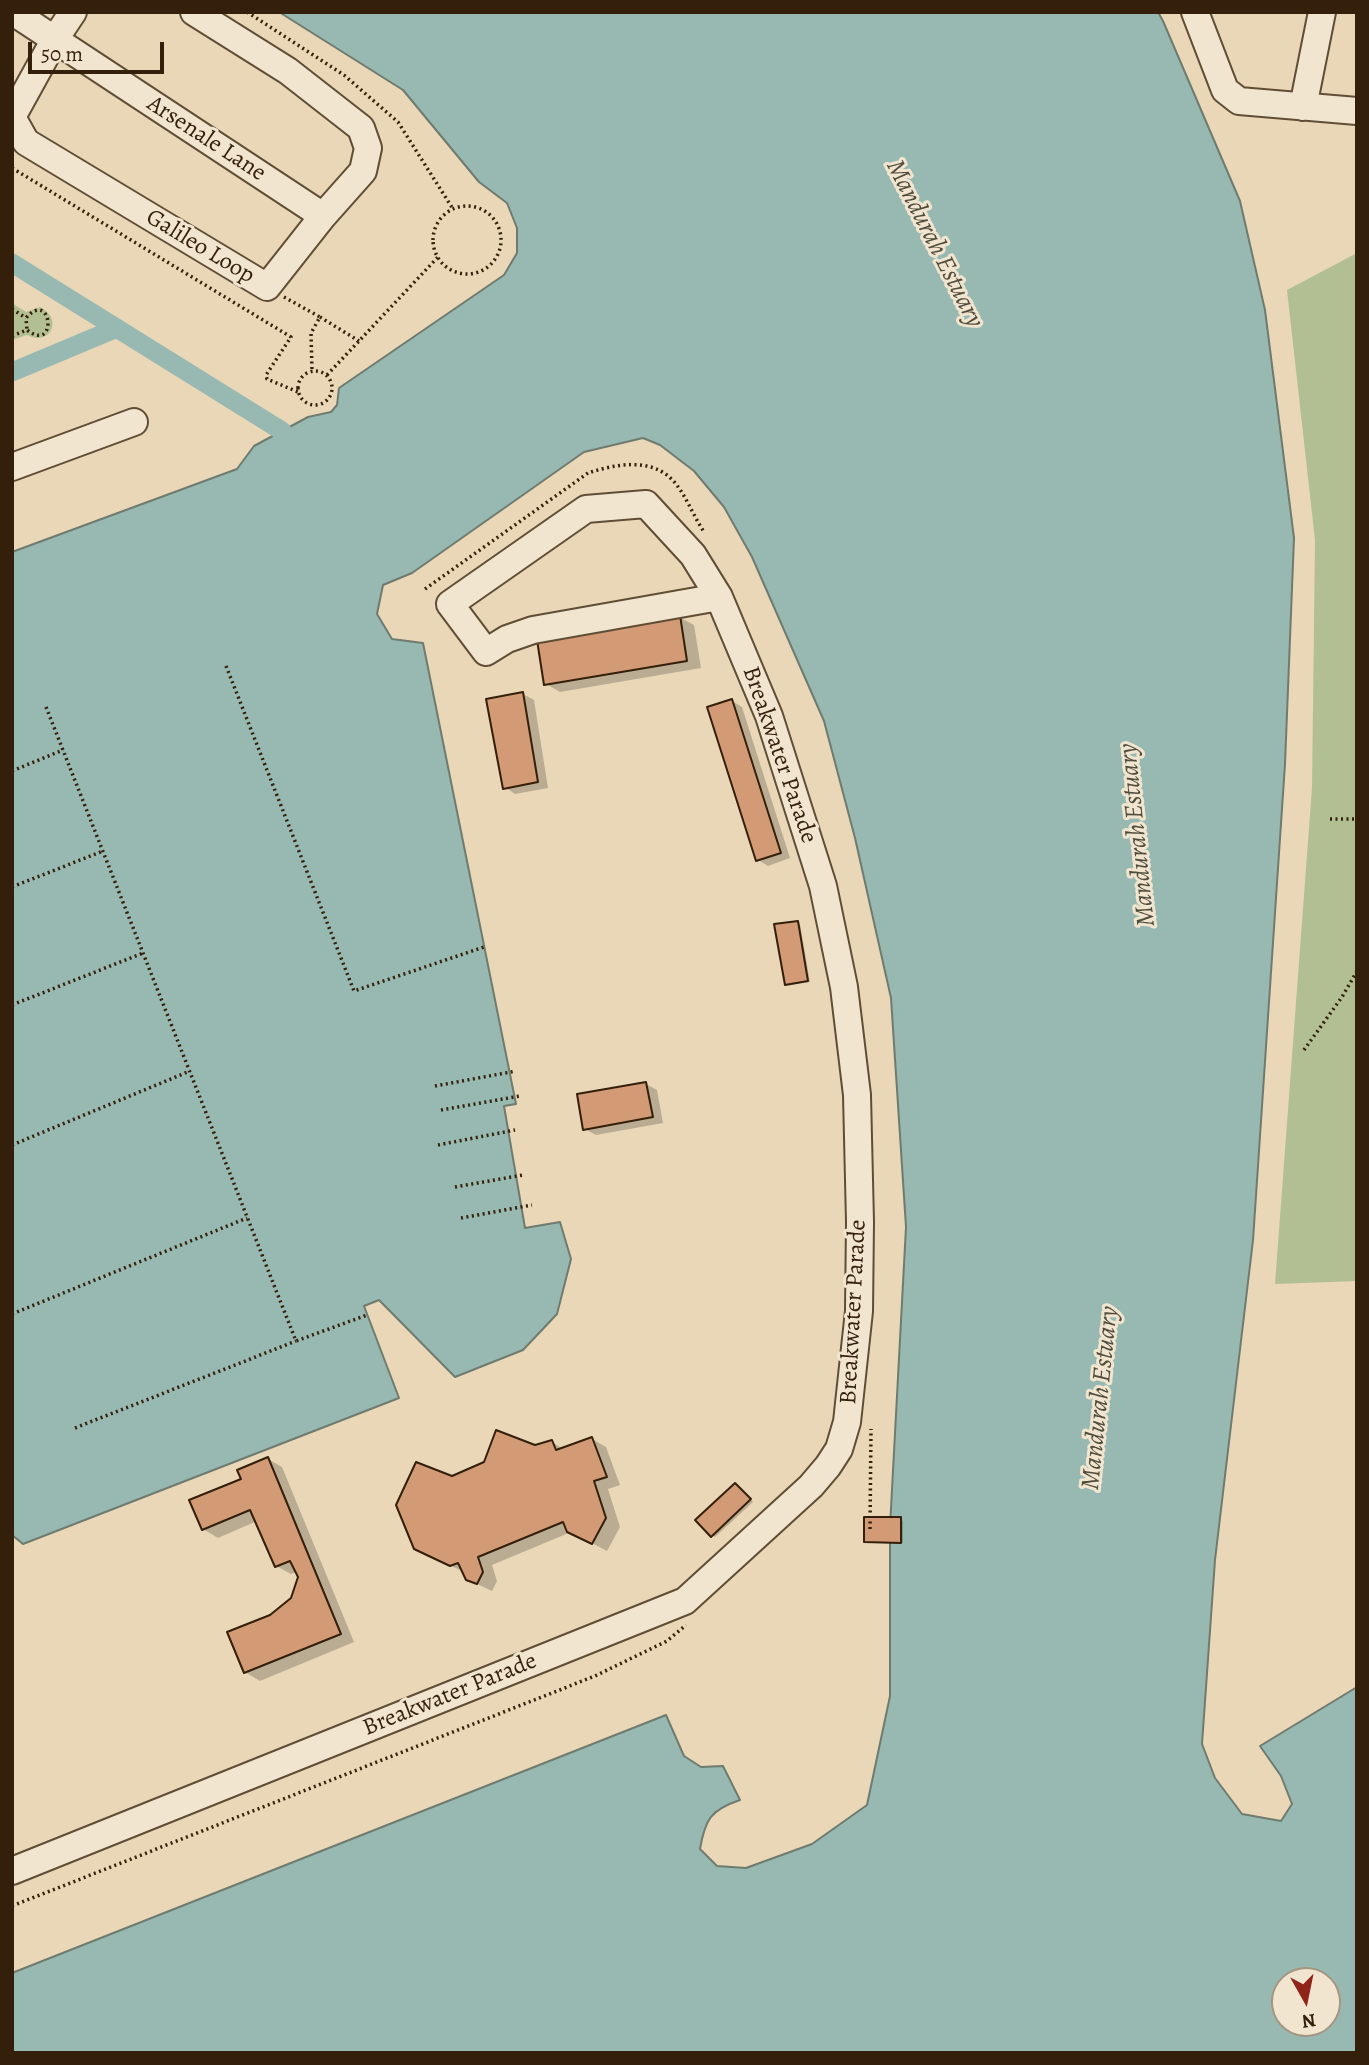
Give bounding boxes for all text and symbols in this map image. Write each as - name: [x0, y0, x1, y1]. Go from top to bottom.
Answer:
- scale bar: [32, 28, 168, 72]
- text: 50 m: [41, 40, 83, 68]
- street label: Arsenale Lane: [141, 90, 271, 188]
- water label: Mandurah Estuary: [878, 155, 990, 333]
- street label: Galileo Loop: [140, 203, 260, 291]
- street label: Breakwater Parade: [735, 663, 823, 847]
- water label: Mandurah Estuary: [1113, 742, 1163, 928]
- street label: Breakwater Parade: [835, 1219, 873, 1405]
- water label: Mandurah Estuary: [1076, 1305, 1126, 1491]
- street label: Breakwater Parade: [359, 1647, 541, 1743]
- north arrow: [1271, 1967, 1341, 2037]
- text: N: [1300, 2007, 1318, 2035]

